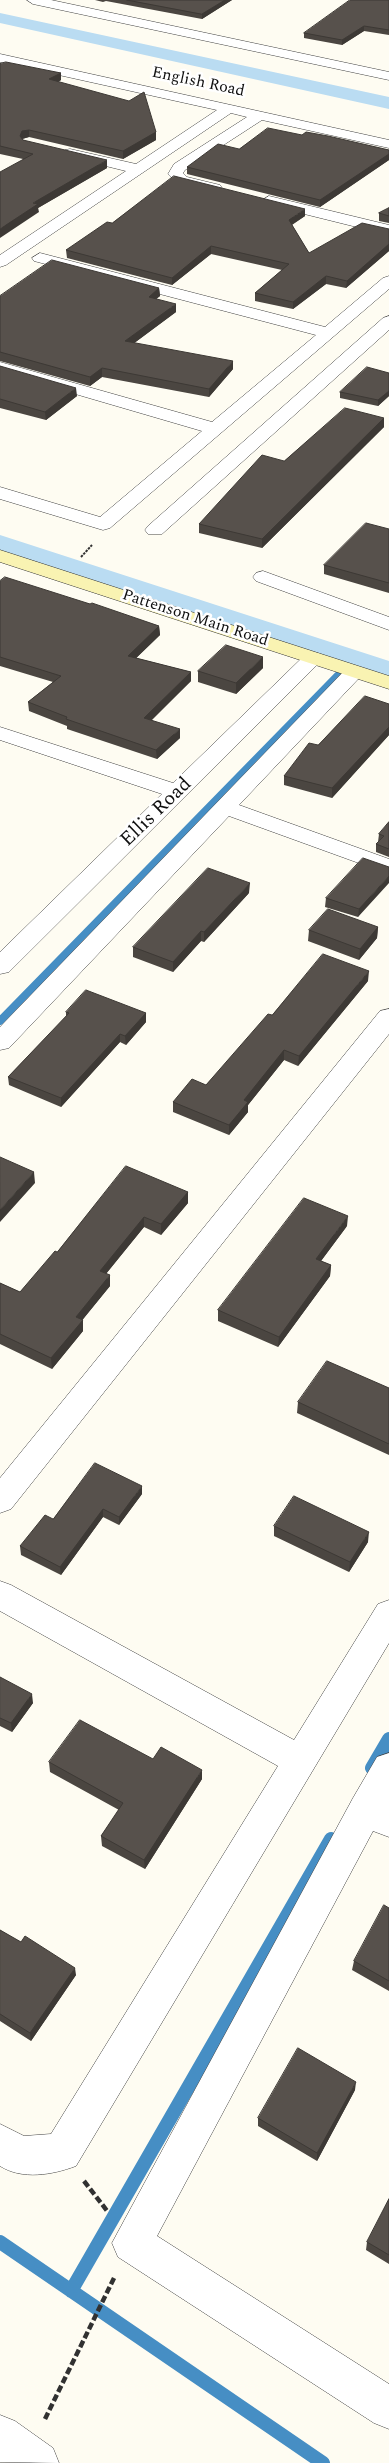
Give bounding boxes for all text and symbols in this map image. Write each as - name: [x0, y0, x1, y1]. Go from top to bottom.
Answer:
- street label: English Road: [150, 64, 246, 102]
- street label: Pattenson Main Road: [120, 586, 270, 652]
- street label: Ellis Road: [116, 773, 198, 853]

